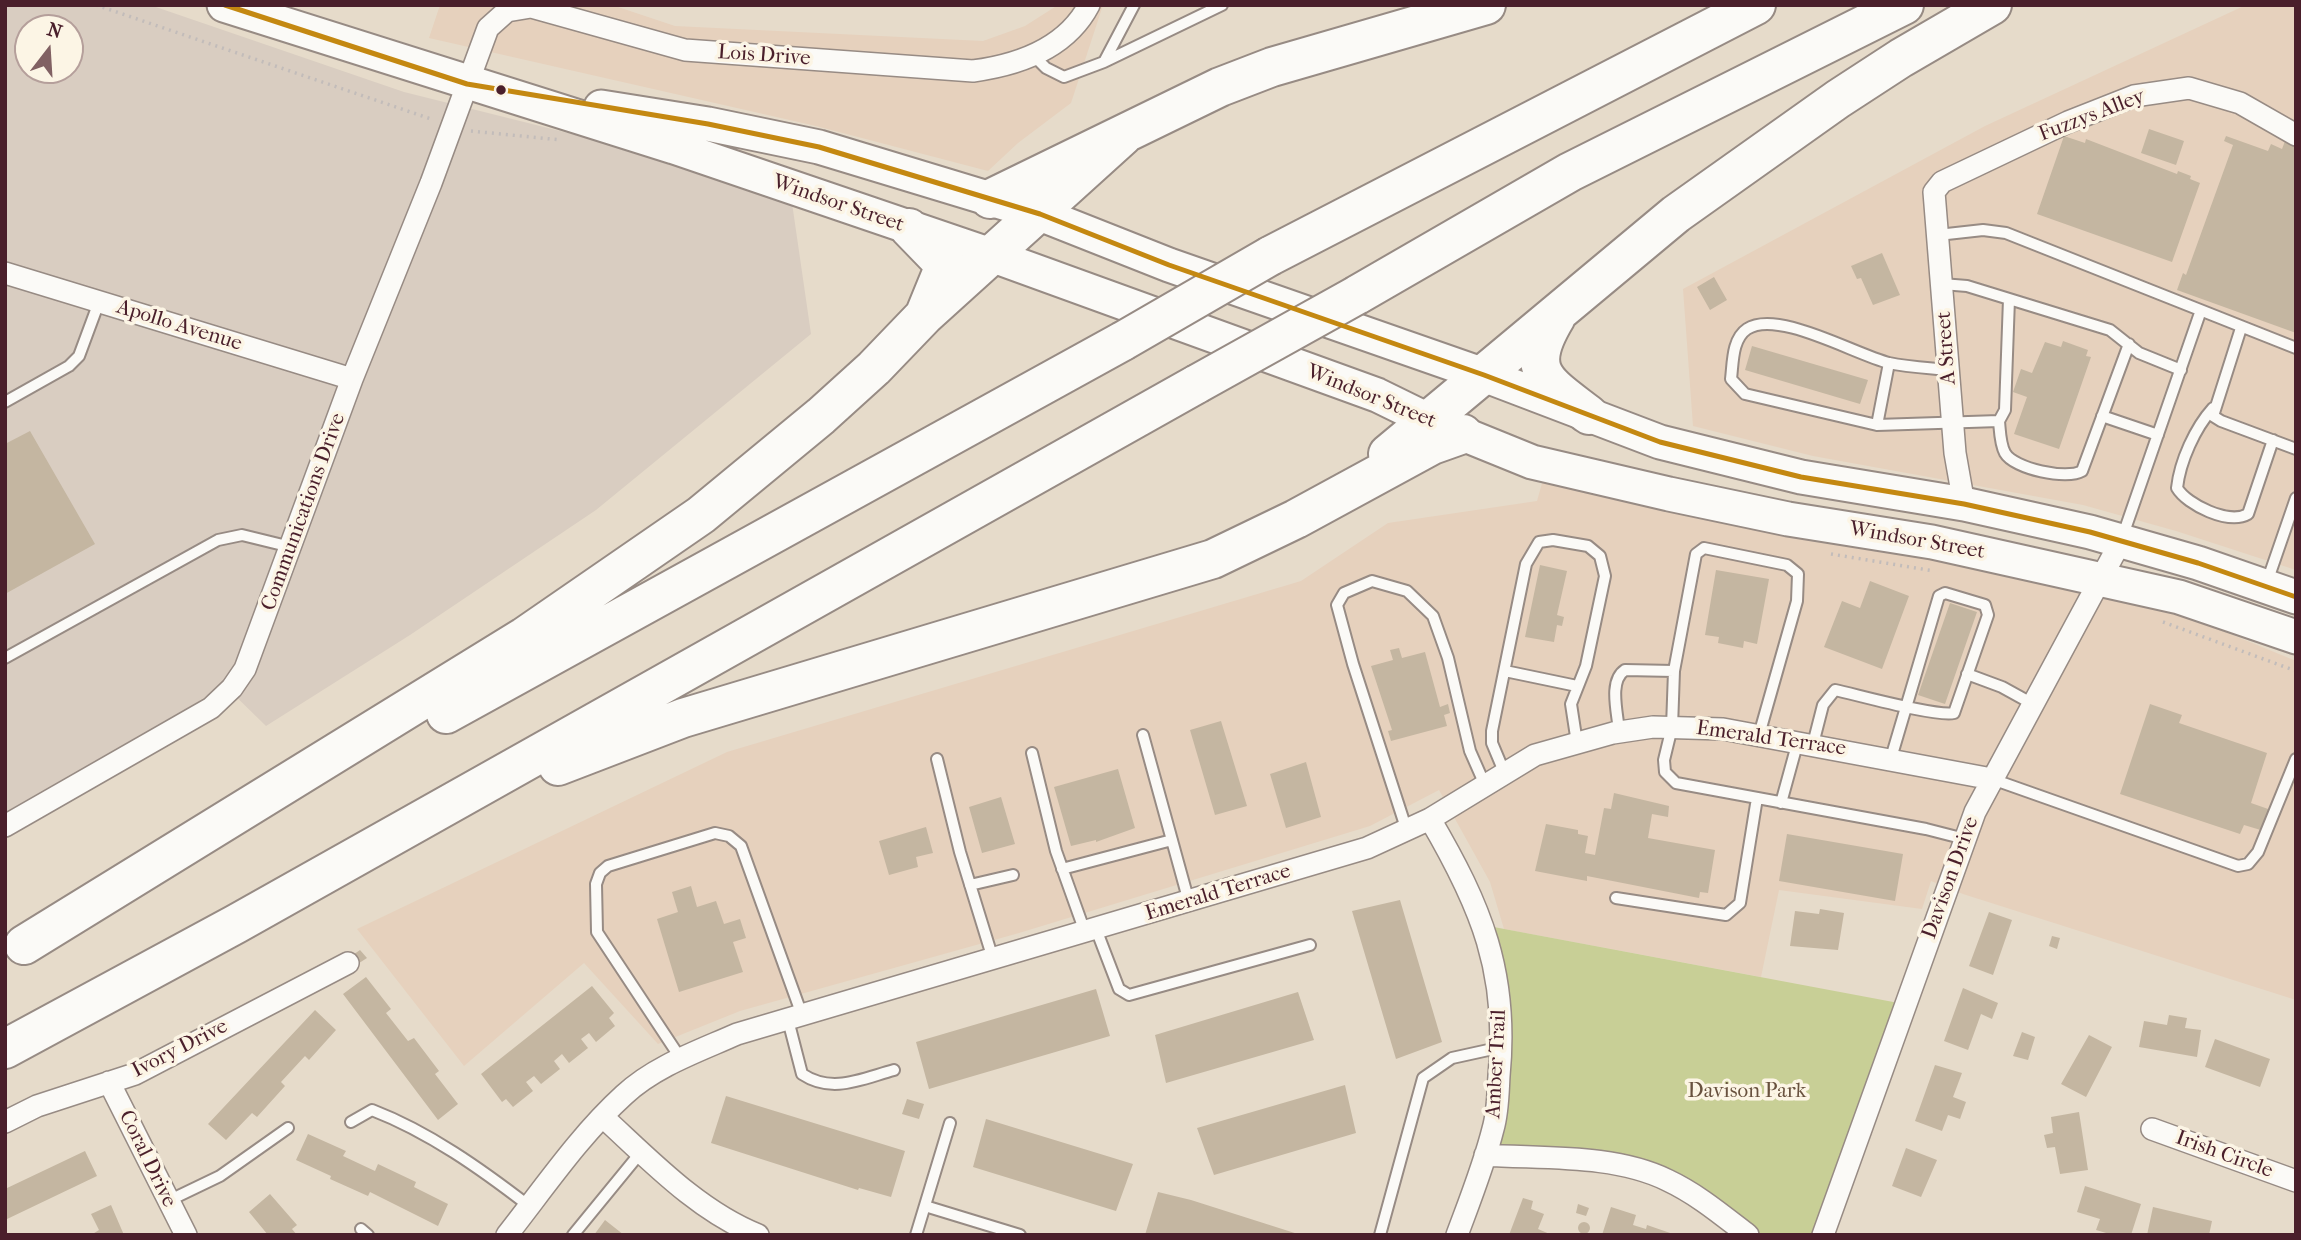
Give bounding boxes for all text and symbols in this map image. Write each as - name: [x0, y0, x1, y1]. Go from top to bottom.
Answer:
- north arrow: [14, 14, 84, 84]
- text: N: [44, 18, 65, 43]
- street label: Lois Drive: [717, 40, 811, 72]
- unlabelled marker: [494, 83, 508, 97]
- street label: Fuzzys Alley: [2035, 84, 2149, 148]
- street label: Windsor Street: [769, 170, 907, 238]
- street label: Apollo Avenue: [113, 295, 245, 357]
- street label: A Street: [1932, 310, 1962, 386]
- street label: Windsor Street: [1303, 360, 1439, 434]
- street label: Communications Drive: [257, 410, 351, 614]
- street label: Windsor Street: [1847, 517, 1987, 565]
- street label: Emerald Terrace: [1695, 716, 1847, 762]
- street label: Davison Drive: [1917, 813, 1985, 943]
- street label: Emerald Terrace: [1142, 859, 1294, 927]
- street label: Amber Trail: [1482, 1009, 1512, 1119]
- street label: Ivory Drive: [128, 1014, 232, 1084]
- park label: Davison Park: [1688, 1079, 1806, 1105]
- street label: Coral Drive: [113, 1106, 181, 1212]
- street label: Irish Circle: [2172, 1126, 2276, 1184]

